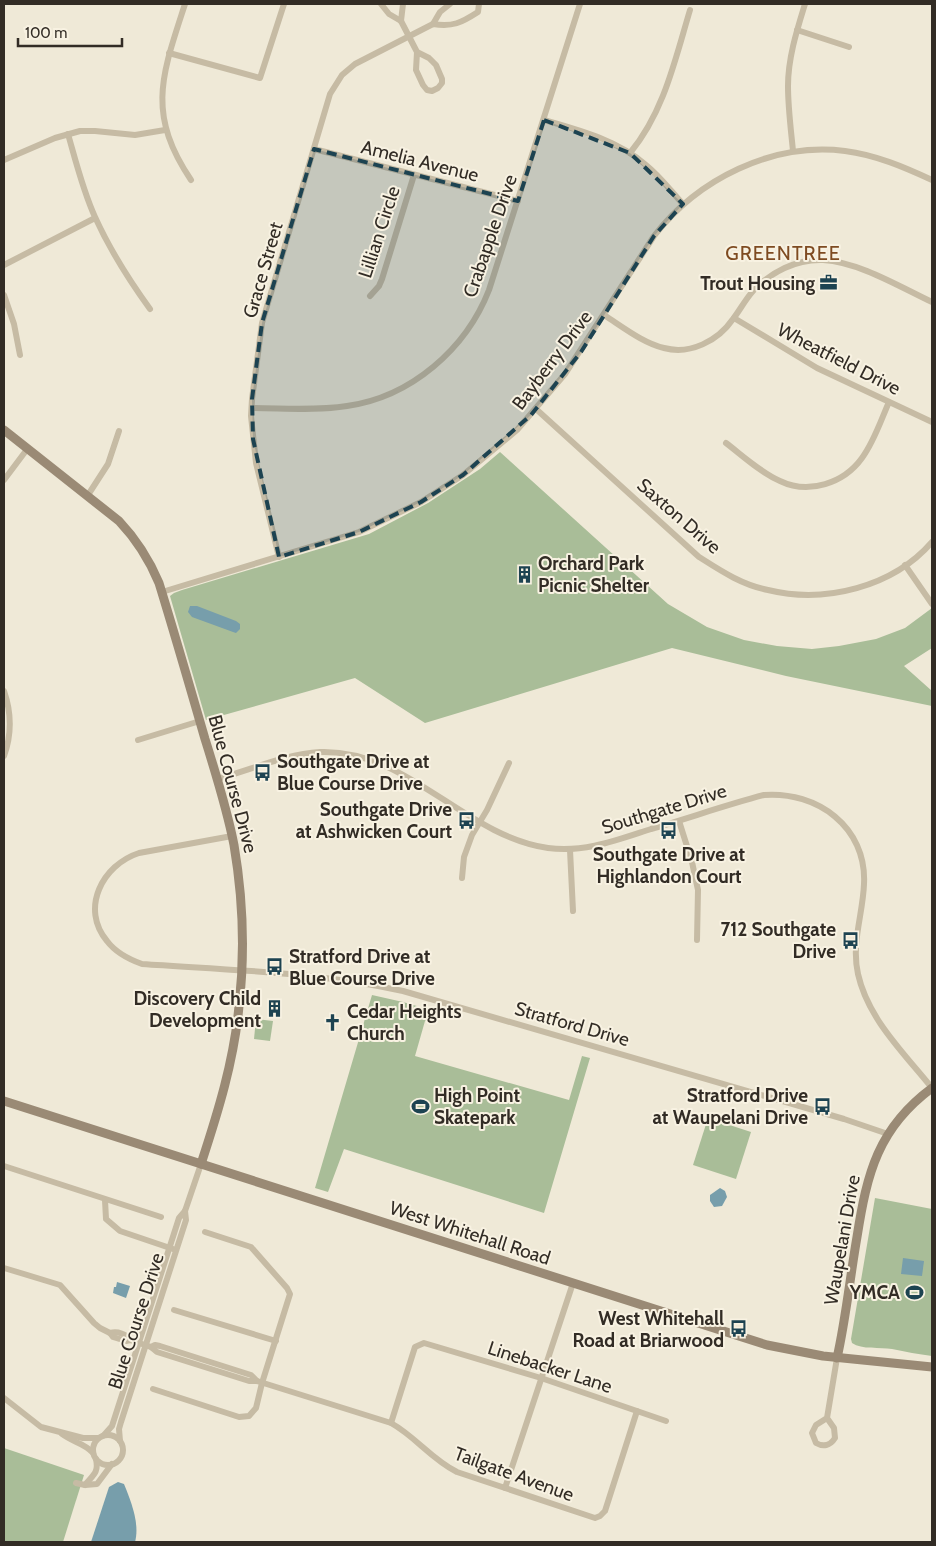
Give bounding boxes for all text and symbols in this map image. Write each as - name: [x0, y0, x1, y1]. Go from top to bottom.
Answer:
- scale bar: [18, 15, 121, 47]
- text: 100 m: [25, 24, 67, 42]
- street label: Amelia Avenue: [359, 135, 481, 187]
- street label: Crabapple Drive: [458, 171, 522, 300]
- street label: Lillian Circle: [353, 183, 405, 281]
- street label: Grace Street: [238, 219, 288, 321]
- district label: GREENTREE: [725, 241, 841, 265]
- place label: Trout Housing: [700, 272, 815, 295]
- office icon: Trout Housing: [819, 273, 839, 293]
- street label: Bayberry Drive: [507, 306, 597, 414]
- street label: Wheatfield Drive: [774, 318, 905, 400]
- street label: Saxton Drive: [632, 473, 726, 559]
- place label: Orchard Park Picnic Shelter: [538, 552, 650, 597]
- building icon: Orchard Park Picnic Shelter: [514, 564, 534, 584]
- street label: Blue Course Drive: [204, 712, 263, 856]
- place label: Southgate Drive at Blue Course Drive: [277, 750, 430, 795]
- bus stop icon: Southgate Drive at Blue Course Drive: [253, 762, 273, 782]
- street label: Southgate Drive: [599, 779, 730, 839]
- place label: Southgate Drive at Ashwicken Court: [296, 798, 452, 843]
- bus stop icon: Southgate Drive at Ashwicken Court: [456, 810, 476, 830]
- bus stop icon: Southgate Drive at Highlandon Court: [659, 821, 679, 841]
- place label: Southgate Drive at Highlandon Court: [593, 843, 746, 888]
- place label: 712 Southgate Drive: [720, 918, 836, 963]
- bus stop icon: 712 Southgate Drive: [840, 930, 860, 950]
- place label: Stratford Drive at Blue Course Drive: [289, 945, 435, 990]
- bus stop icon: Stratford Drive at Blue Course Drive: [265, 957, 285, 977]
- place label: Discovery Child Development: [134, 987, 261, 1032]
- street label: Stratford Drive: [512, 997, 632, 1051]
- building icon: Discovery Child Development: [265, 999, 285, 1019]
- place label: Cedar Heights Church: [347, 1000, 461, 1045]
- church icon: Cedar Heights Church: [323, 1012, 343, 1032]
- place label: High Point Skatepark: [434, 1084, 520, 1129]
- place label: Stratford Drive at Waupelani Drive: [653, 1084, 808, 1129]
- sports icon: High Point Skatepark: [410, 1096, 430, 1116]
- bus stop icon: Stratford Drive at Waupelani Drive: [812, 1096, 832, 1116]
- street label: Waupelani Drive: [819, 1173, 865, 1307]
- street label: West Whitehall Road: [387, 1196, 553, 1270]
- street label: Blue Course Drive: [103, 1250, 169, 1392]
- place label: YMCA: [849, 1281, 900, 1304]
- sports icon: YMCA: [904, 1282, 924, 1302]
- place label: West Whitehall Road at Briarwood: [572, 1307, 724, 1352]
- bus stop icon: West Whitehall Road at Briarwood: [728, 1319, 748, 1339]
- street label: Linebacker Lane: [485, 1336, 615, 1398]
- street label: Tailgate Avenue: [451, 1442, 577, 1506]

